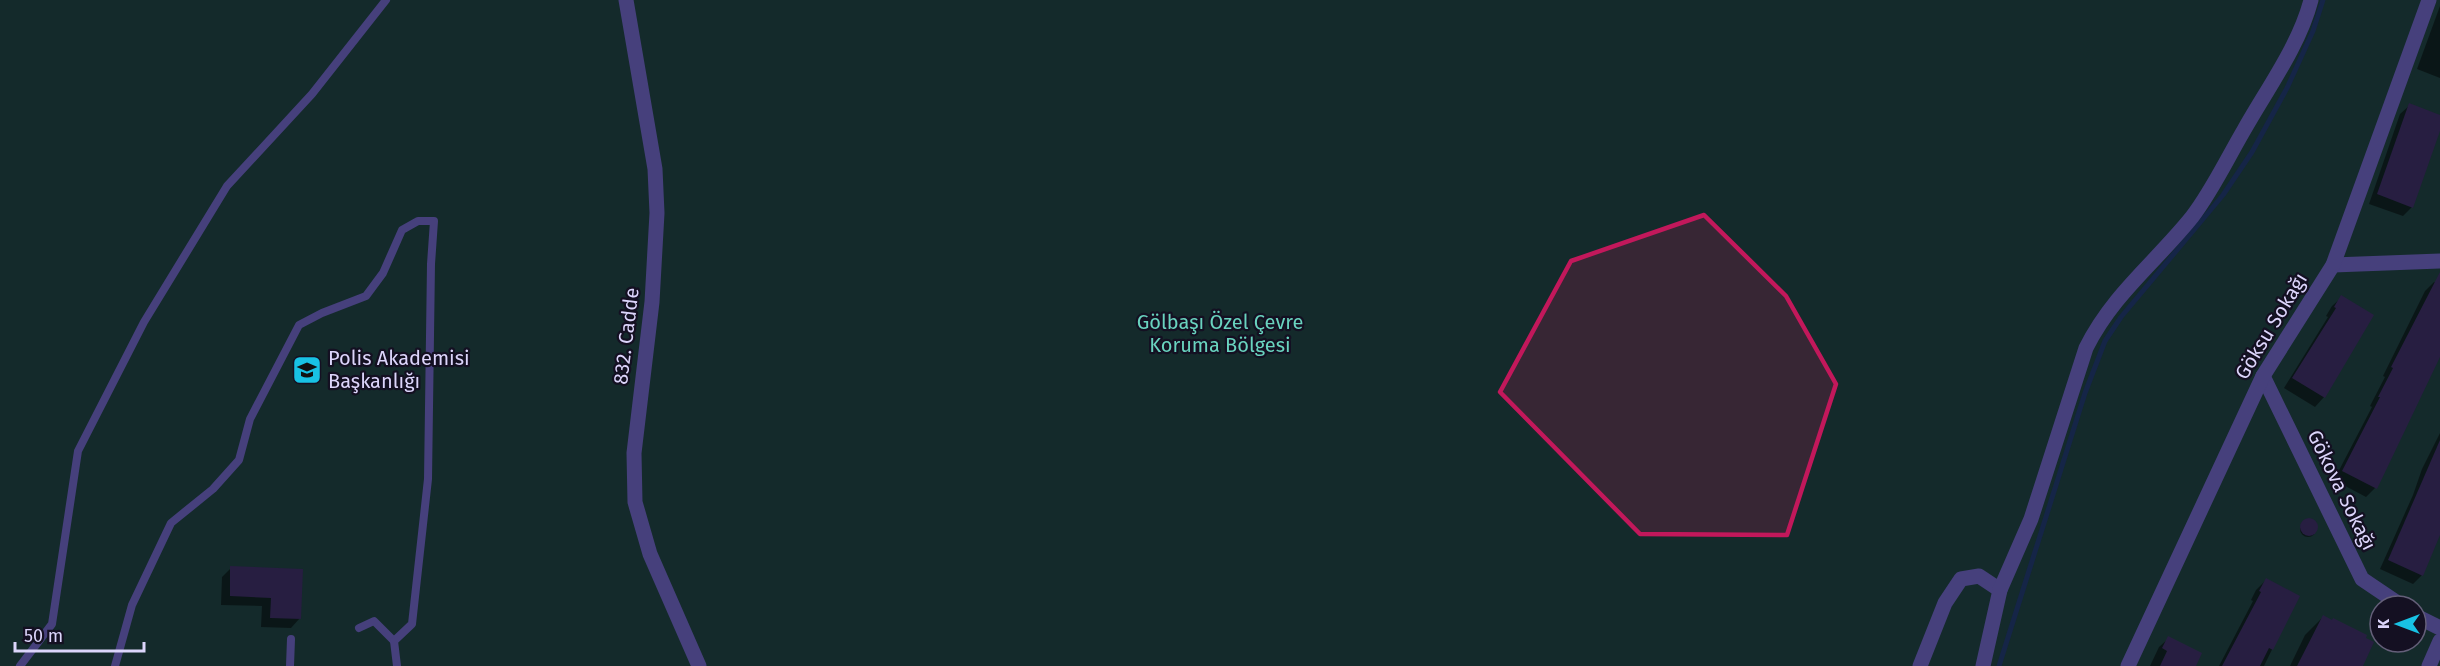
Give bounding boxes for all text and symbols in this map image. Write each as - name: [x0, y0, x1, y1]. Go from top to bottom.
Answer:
- street label: Göksu Sokağı: [2230, 268, 2312, 384]
- street label: 832. Cadde: [608, 286, 644, 386]
- park label: Gölbaşı Özel Çevre Koruma Bölgesi: [1137, 310, 1303, 357]
- place label: Polis Akademisi Başkanlığı: [328, 346, 470, 394]
- school or university icon: Polis Akademisi Başkanlığı: [291, 354, 323, 386]
- street label: Gökova Sokağı: [2303, 426, 2381, 554]
- north arrow: [2368, 594, 2428, 654]
- scale bar: [15, 615, 144, 653]
- text: K: [2374, 618, 2393, 629]
- text: 50 m: [24, 625, 63, 647]

